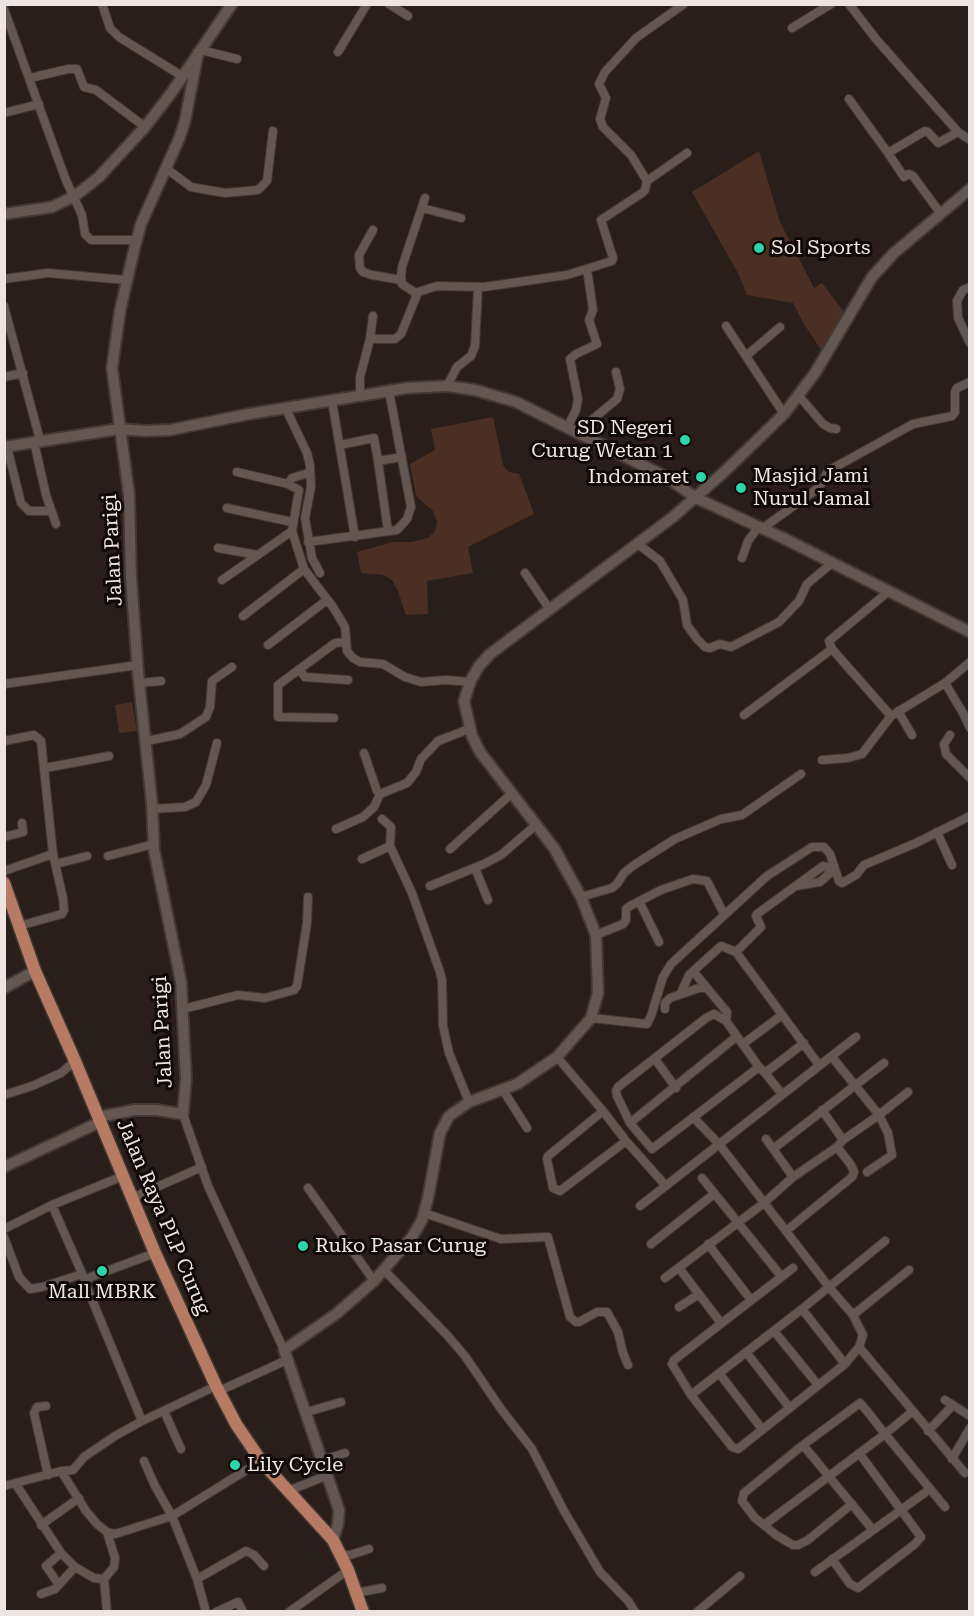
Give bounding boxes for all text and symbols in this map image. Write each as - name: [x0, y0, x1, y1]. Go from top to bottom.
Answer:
- place label: Sol Sports: [771, 236, 871, 260]
- marker: Sol Sports: [752, 241, 766, 255]
- place label: SD Negeri Curug Wetan 1: [531, 416, 673, 463]
- marker: SD Negeri Curug Wetan 1: [678, 433, 692, 447]
- place label: Masjid Jami Nurul Jamal: [753, 464, 870, 511]
- place label: Indomaret: [588, 465, 689, 489]
- marker: Indomaret: [694, 470, 708, 484]
- marker: Masjid Jami Nurul Jamal: [734, 481, 748, 495]
- street label: Jalan Parigi: [98, 493, 128, 607]
- street label: Jalan Parigi: [148, 975, 178, 1089]
- street label: Jalan Raya PLP Curug: [111, 1116, 215, 1318]
- place label: Ruko Pasar Curug: [315, 1234, 486, 1258]
- marker: Ruko Pasar Curug: [296, 1239, 310, 1253]
- marker: Mall MBRK: [95, 1264, 109, 1278]
- place label: Mall MBRK: [48, 1280, 156, 1304]
- place label: Lily Cycle: [247, 1453, 343, 1477]
- marker: Lily Cycle: [228, 1458, 242, 1472]

